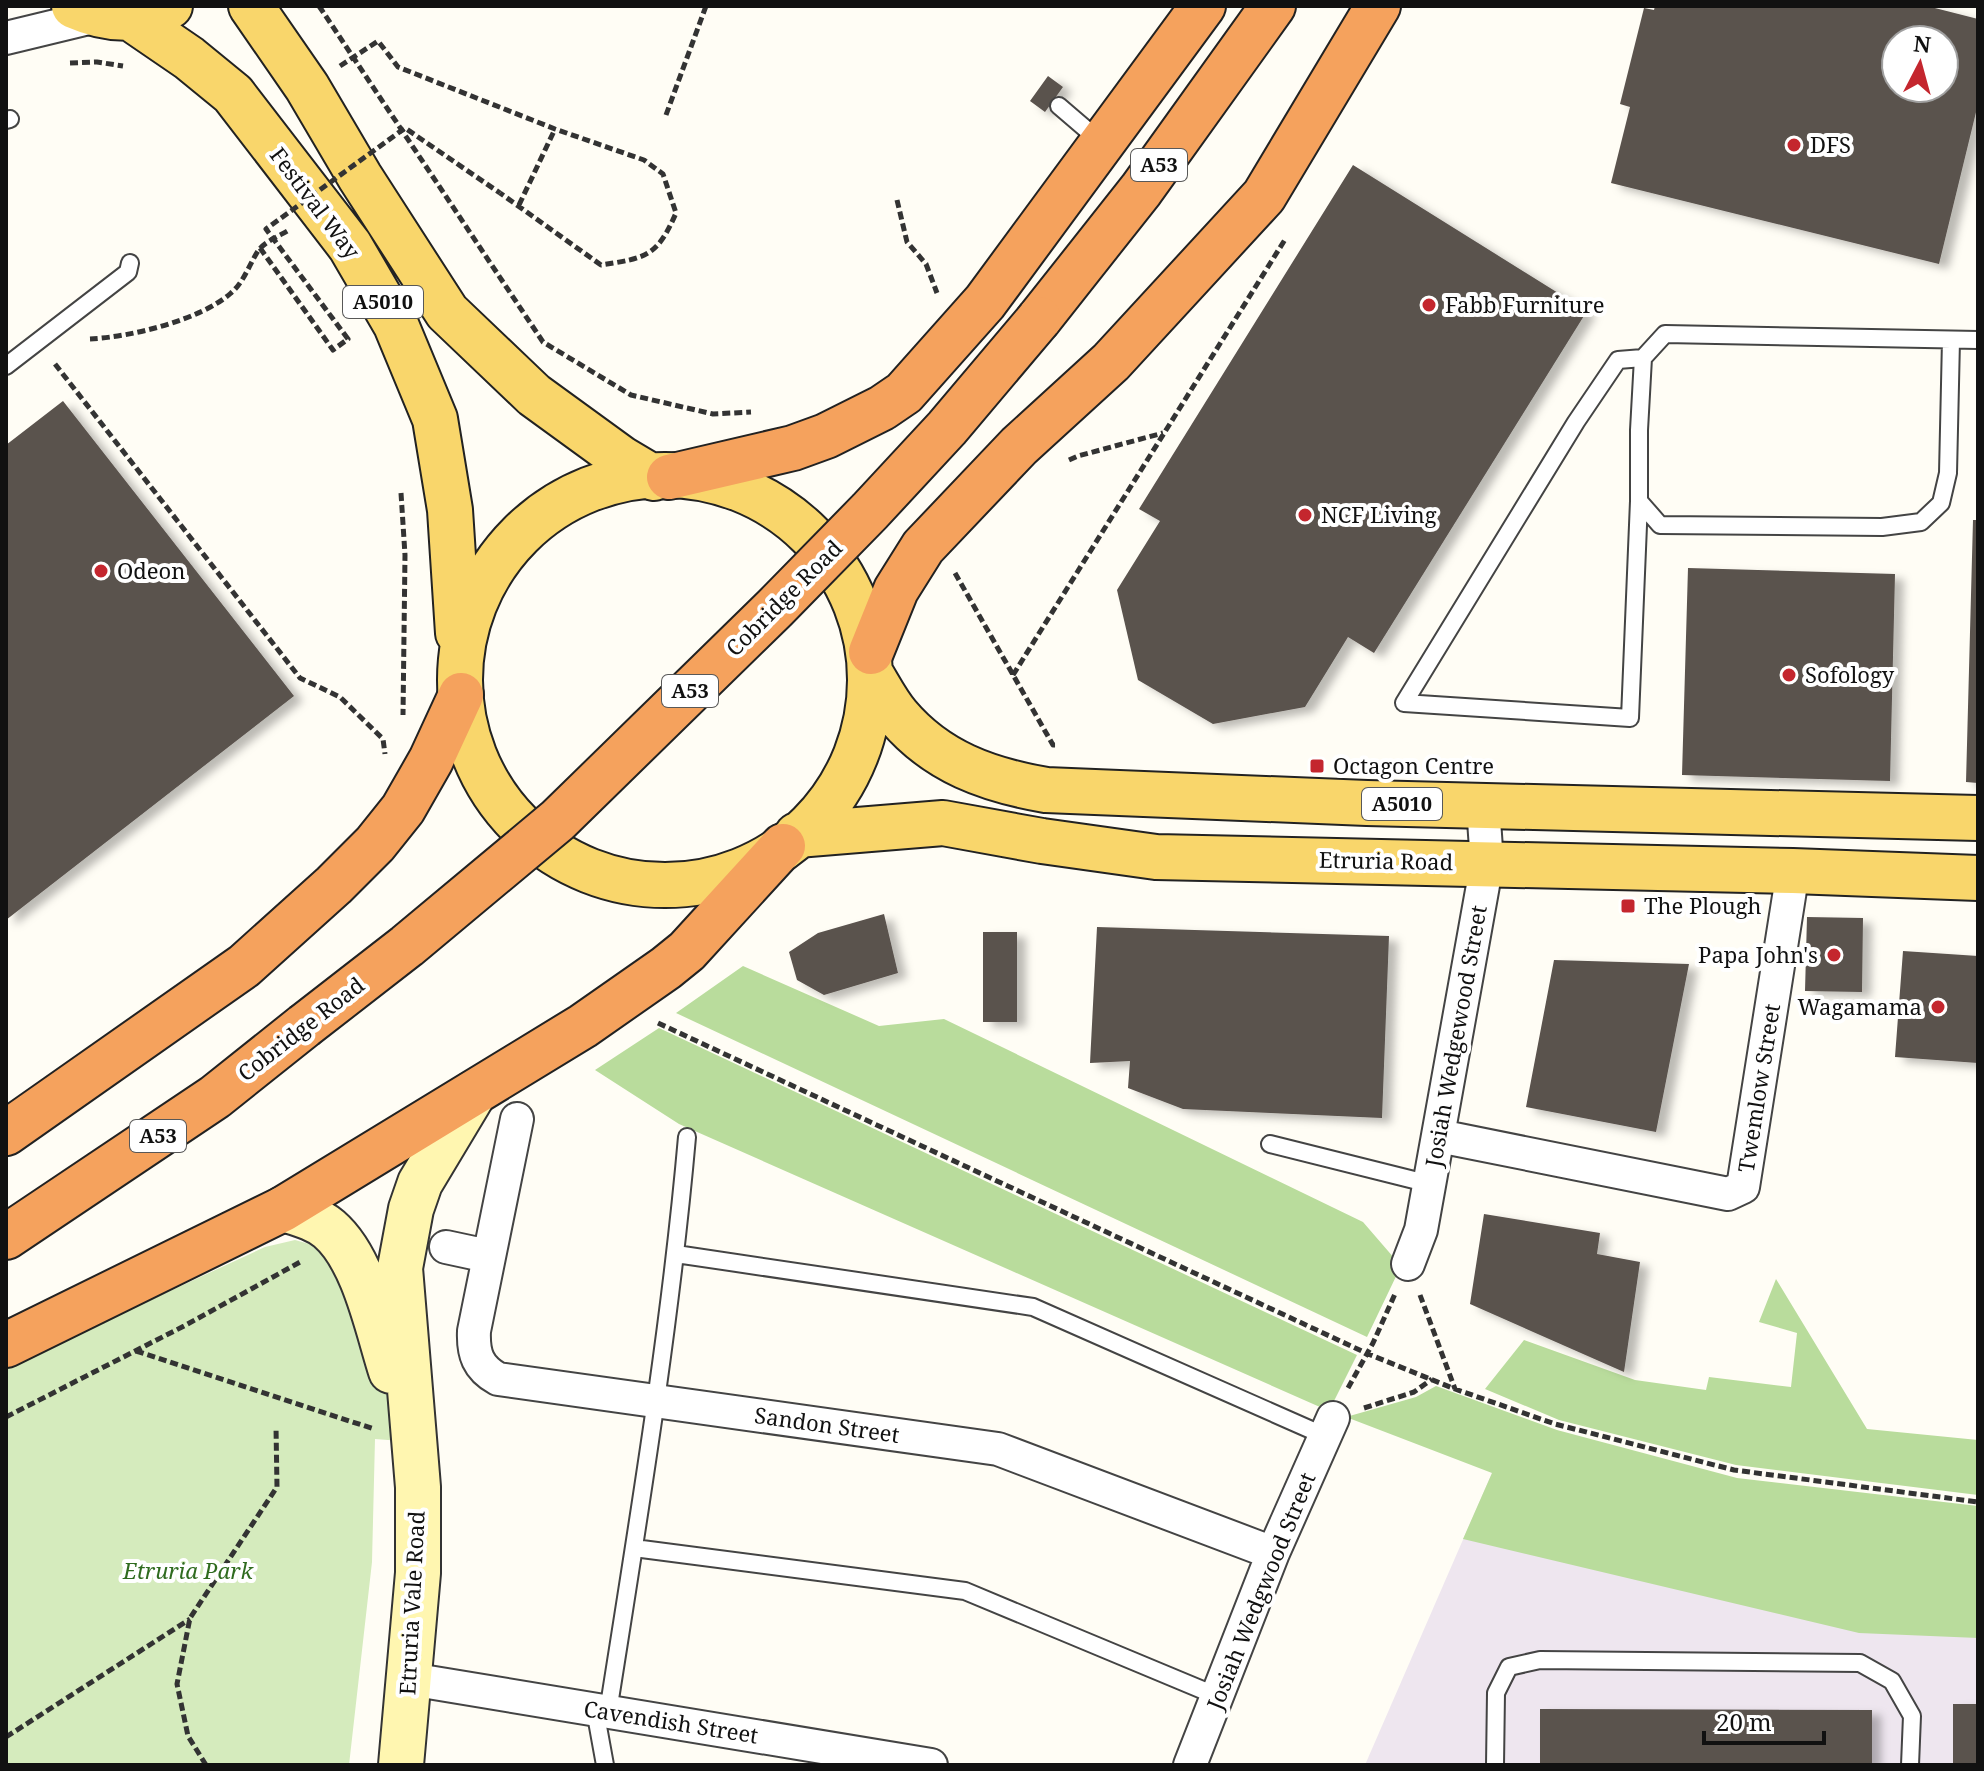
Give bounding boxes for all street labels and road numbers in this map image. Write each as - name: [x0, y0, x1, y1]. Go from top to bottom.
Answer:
- street label: Festival Way: [264, 141, 368, 265]
- road number: A53: [1131, 149, 1187, 181]
- road number: A5010: [343, 286, 423, 318]
- street label: Cobridge Road: [719, 532, 848, 662]
- road number: A53: [662, 675, 718, 707]
- road number: A5010: [1362, 788, 1442, 820]
- street label: Etruria Road: [1319, 844, 1454, 876]
- street label: Josiah Wedgewood Street: [1417, 902, 1493, 1170]
- street label: Cobridge Road: [231, 969, 370, 1087]
- street label: Twemlow Street: [1730, 1001, 1786, 1174]
- road number: A53: [130, 1120, 186, 1152]
- street label: Sandon Street: [753, 1399, 902, 1449]
- street label: Josiah Wedgwood Street: [1198, 1467, 1322, 1715]
- street label: Etruria Vale Road: [391, 1510, 431, 1696]
- street label: Cavendish Street: [582, 1692, 761, 1750]

